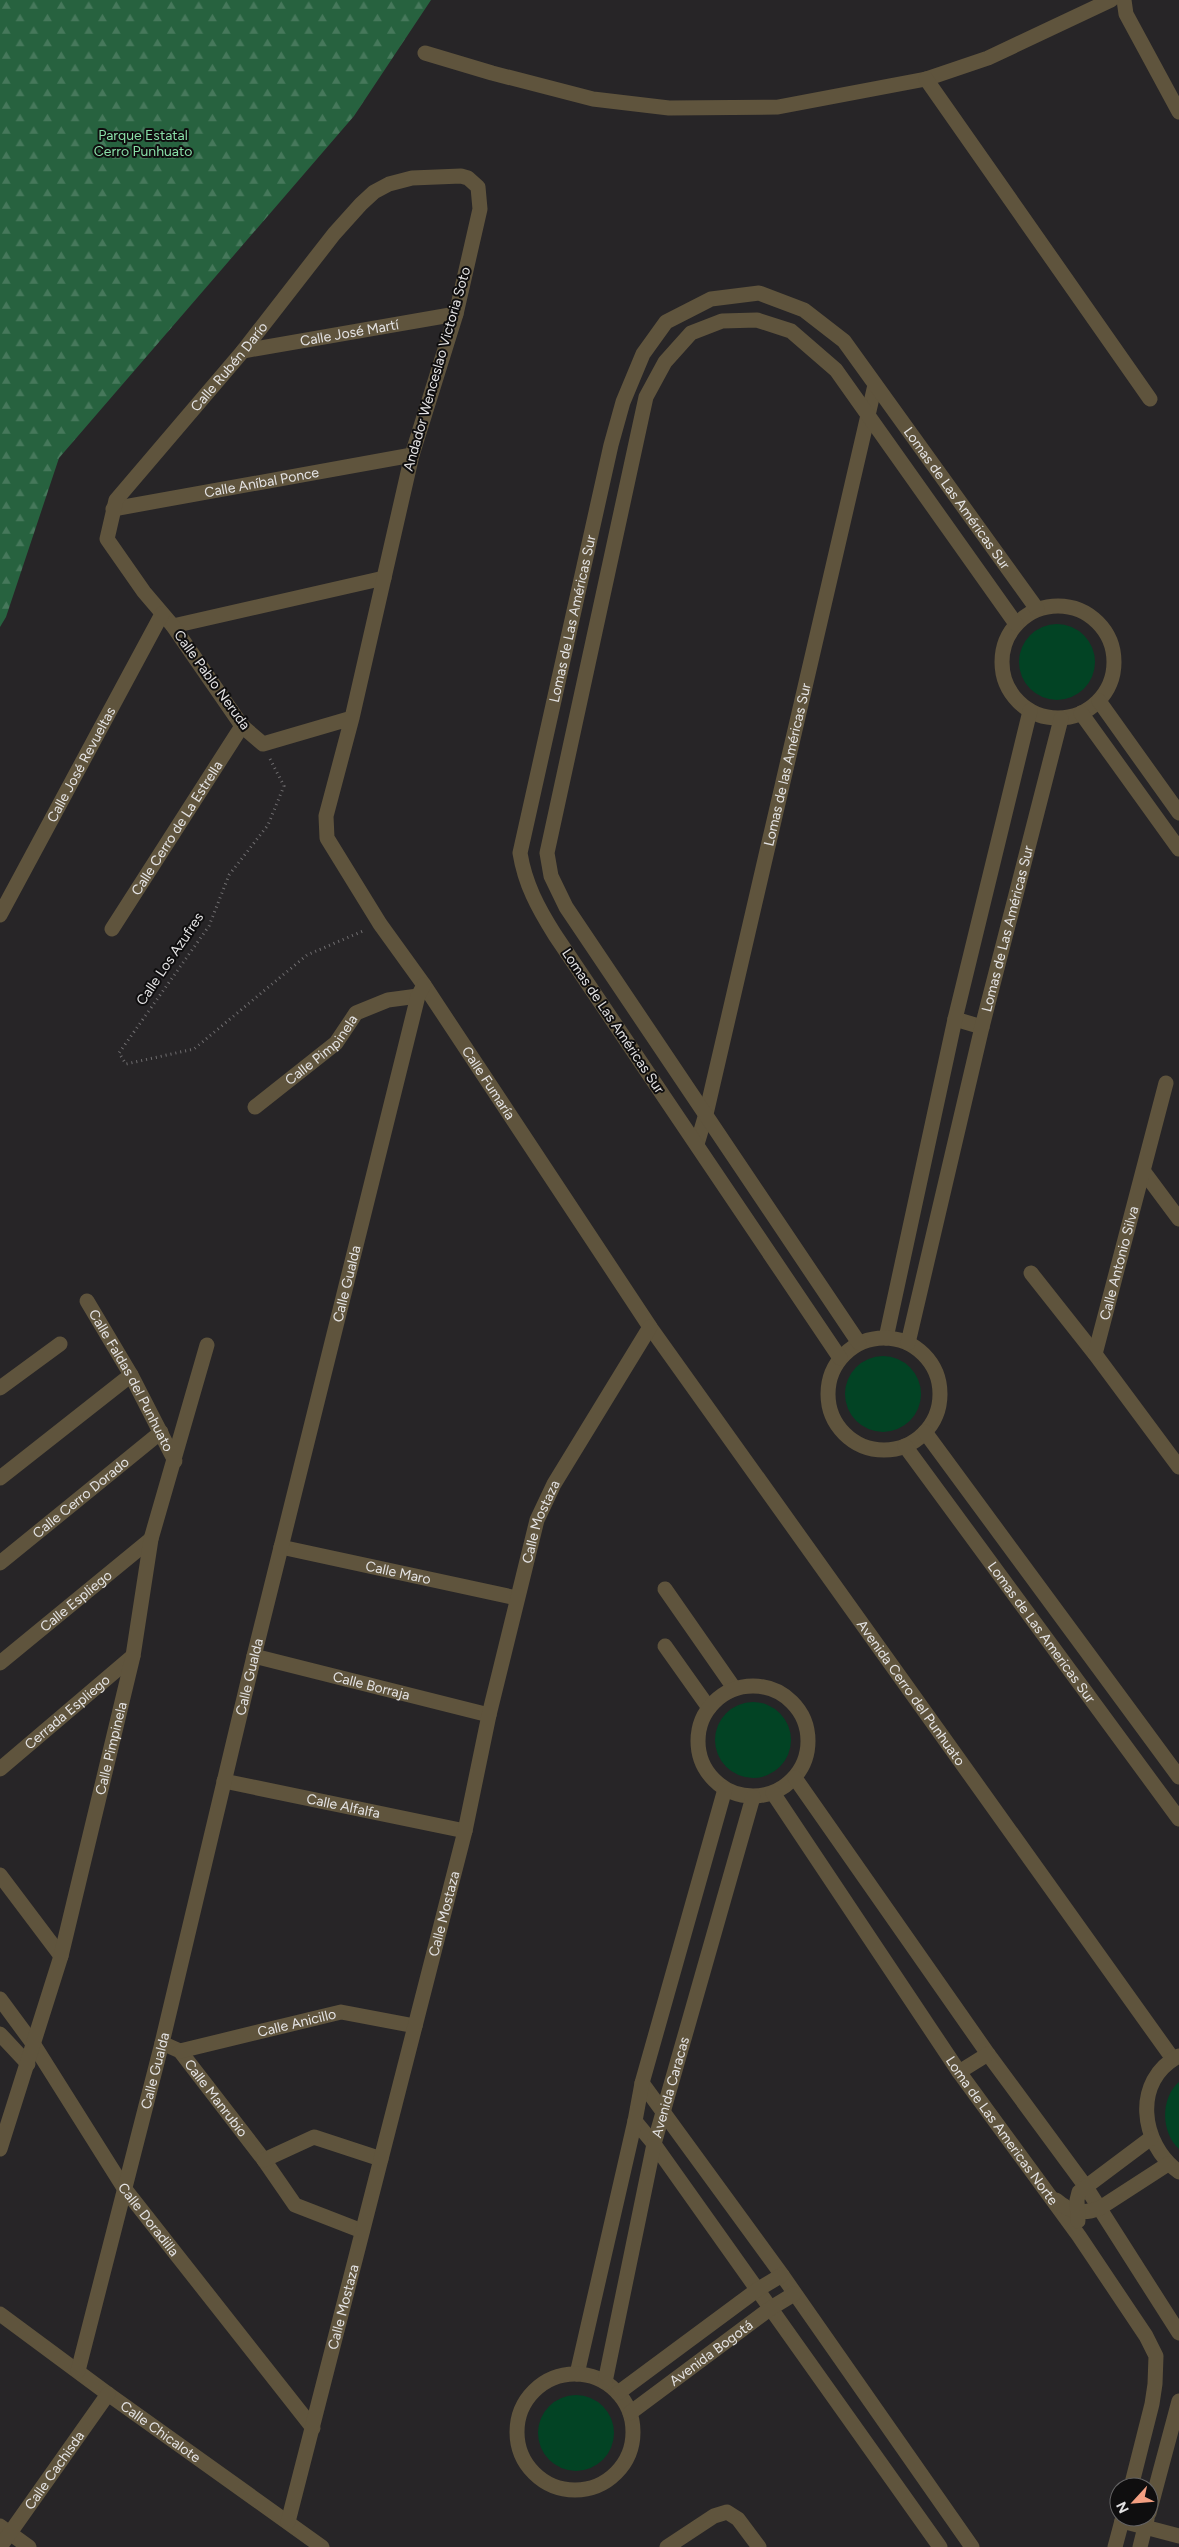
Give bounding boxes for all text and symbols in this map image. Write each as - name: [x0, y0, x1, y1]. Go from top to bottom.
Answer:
- park label: Parque Estatal Cerro Punhuato: [94, 127, 192, 160]
- street label: Andador Wenceslao Victoria Soto: [400, 265, 474, 473]
- street label: Calle José Martí: [299, 315, 401, 349]
- street label: Calle Rubén Darío: [187, 318, 271, 415]
- street label: Lomas de Las Américas Sur: [900, 424, 1014, 573]
- street label: Calle Aníbal Ponce: [203, 463, 321, 501]
- street label: Lomas de Las Américas Sur: [545, 533, 599, 704]
- street label: Calle Pablo Neruda: [170, 627, 254, 733]
- street label: Lomas de las Américas Sur: [760, 681, 814, 848]
- street label: Calle José Revueltas: [43, 704, 119, 825]
- street label: Calle Cerro de La Estrella: [127, 757, 226, 898]
- street label: Lomas de Las Américas Sur: [978, 843, 1037, 1014]
- street label: Calle Los Azufres: [133, 909, 207, 1009]
- street label: Lomas de Las Américas Sur: [558, 945, 668, 1097]
- street label: Calle Pimpinela: [281, 1011, 361, 1089]
- street label: Calle Fumaría: [458, 1043, 519, 1123]
- street label: Calle Antonio Silva: [1096, 1204, 1142, 1322]
- street label: Calle Gualda: [329, 1243, 364, 1324]
- street label: Calle Faldas del Punhuato: [85, 1306, 177, 1454]
- street label: Calle Cerro Dorado: [29, 1453, 132, 1542]
- street label: Calle Mostaza: [518, 1477, 563, 1565]
- street label: Calle Maro: [364, 1557, 433, 1588]
- street label: Lomas de Las Americas Sur: [984, 1558, 1099, 1706]
- street label: Calle Espliego: [36, 1566, 115, 1635]
- street label: Avenida Cerro del Punhuato: [853, 1616, 969, 1769]
- street label: Calle Gualda: [232, 1637, 267, 1717]
- street label: Calle Borraja: [331, 1668, 412, 1703]
- street label: Cerrada Espliego: [21, 1671, 113, 1753]
- street label: Calle Pimpinela: [91, 1700, 130, 1797]
- street label: Calle Alfalfa: [305, 1790, 382, 1822]
- street label: Calle Mostaza: [425, 1869, 463, 1958]
- street label: Calle Anicillo: [256, 2005, 338, 2040]
- street label: Calle Gualda: [137, 2031, 173, 2111]
- street label: Avenida Caracas: [648, 2035, 693, 2140]
- street label: Loma de Las Americas Norte: [942, 2053, 1062, 2209]
- street label: Calle Manrubio: [181, 2056, 251, 2140]
- street label: Calle Doradilla: [114, 2179, 183, 2260]
- street label: Calle Mostaza: [324, 2262, 362, 2351]
- street label: Avenida Bogotá: [666, 2316, 756, 2389]
- street label: Calle Chicalote: [117, 2397, 204, 2466]
- street label: Calle Cachisda: [21, 2428, 88, 2513]
- north arrow: [1109, 2477, 1159, 2527]
- text: N: [1113, 2499, 1133, 2516]

